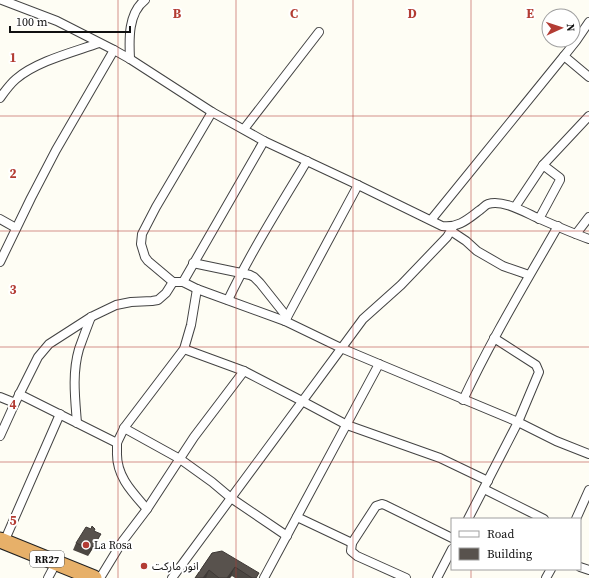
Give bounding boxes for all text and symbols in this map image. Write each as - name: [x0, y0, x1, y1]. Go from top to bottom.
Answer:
- text: B: [173, 5, 182, 22]
- text: C: [290, 5, 298, 22]
- text: D: [407, 5, 417, 22]
- text: E: [526, 5, 534, 22]
- scale bar: [10, 8, 130, 34]
- north arrow: [541, 8, 581, 48]
- text: 100 m: [16, 14, 48, 30]
- text: N: [563, 23, 578, 32]
- text: 1: [9, 49, 17, 66]
- text: 2: [9, 165, 17, 182]
- text: 3: [9, 281, 17, 298]
- text: 4: [9, 396, 17, 413]
- text: 5: [9, 512, 17, 529]
- legend: [451, 518, 581, 570]
- text: Road: [487, 526, 514, 542]
- place label: La Rosa: [94, 538, 133, 553]
- marker: La Rosa: [81, 540, 91, 550]
- text: Building: [487, 546, 532, 562]
- road number: RR27: [30, 551, 64, 567]
- place label: انور ماركت: [152, 559, 199, 574]
- marker: انور ماركت: [139, 561, 149, 571]

